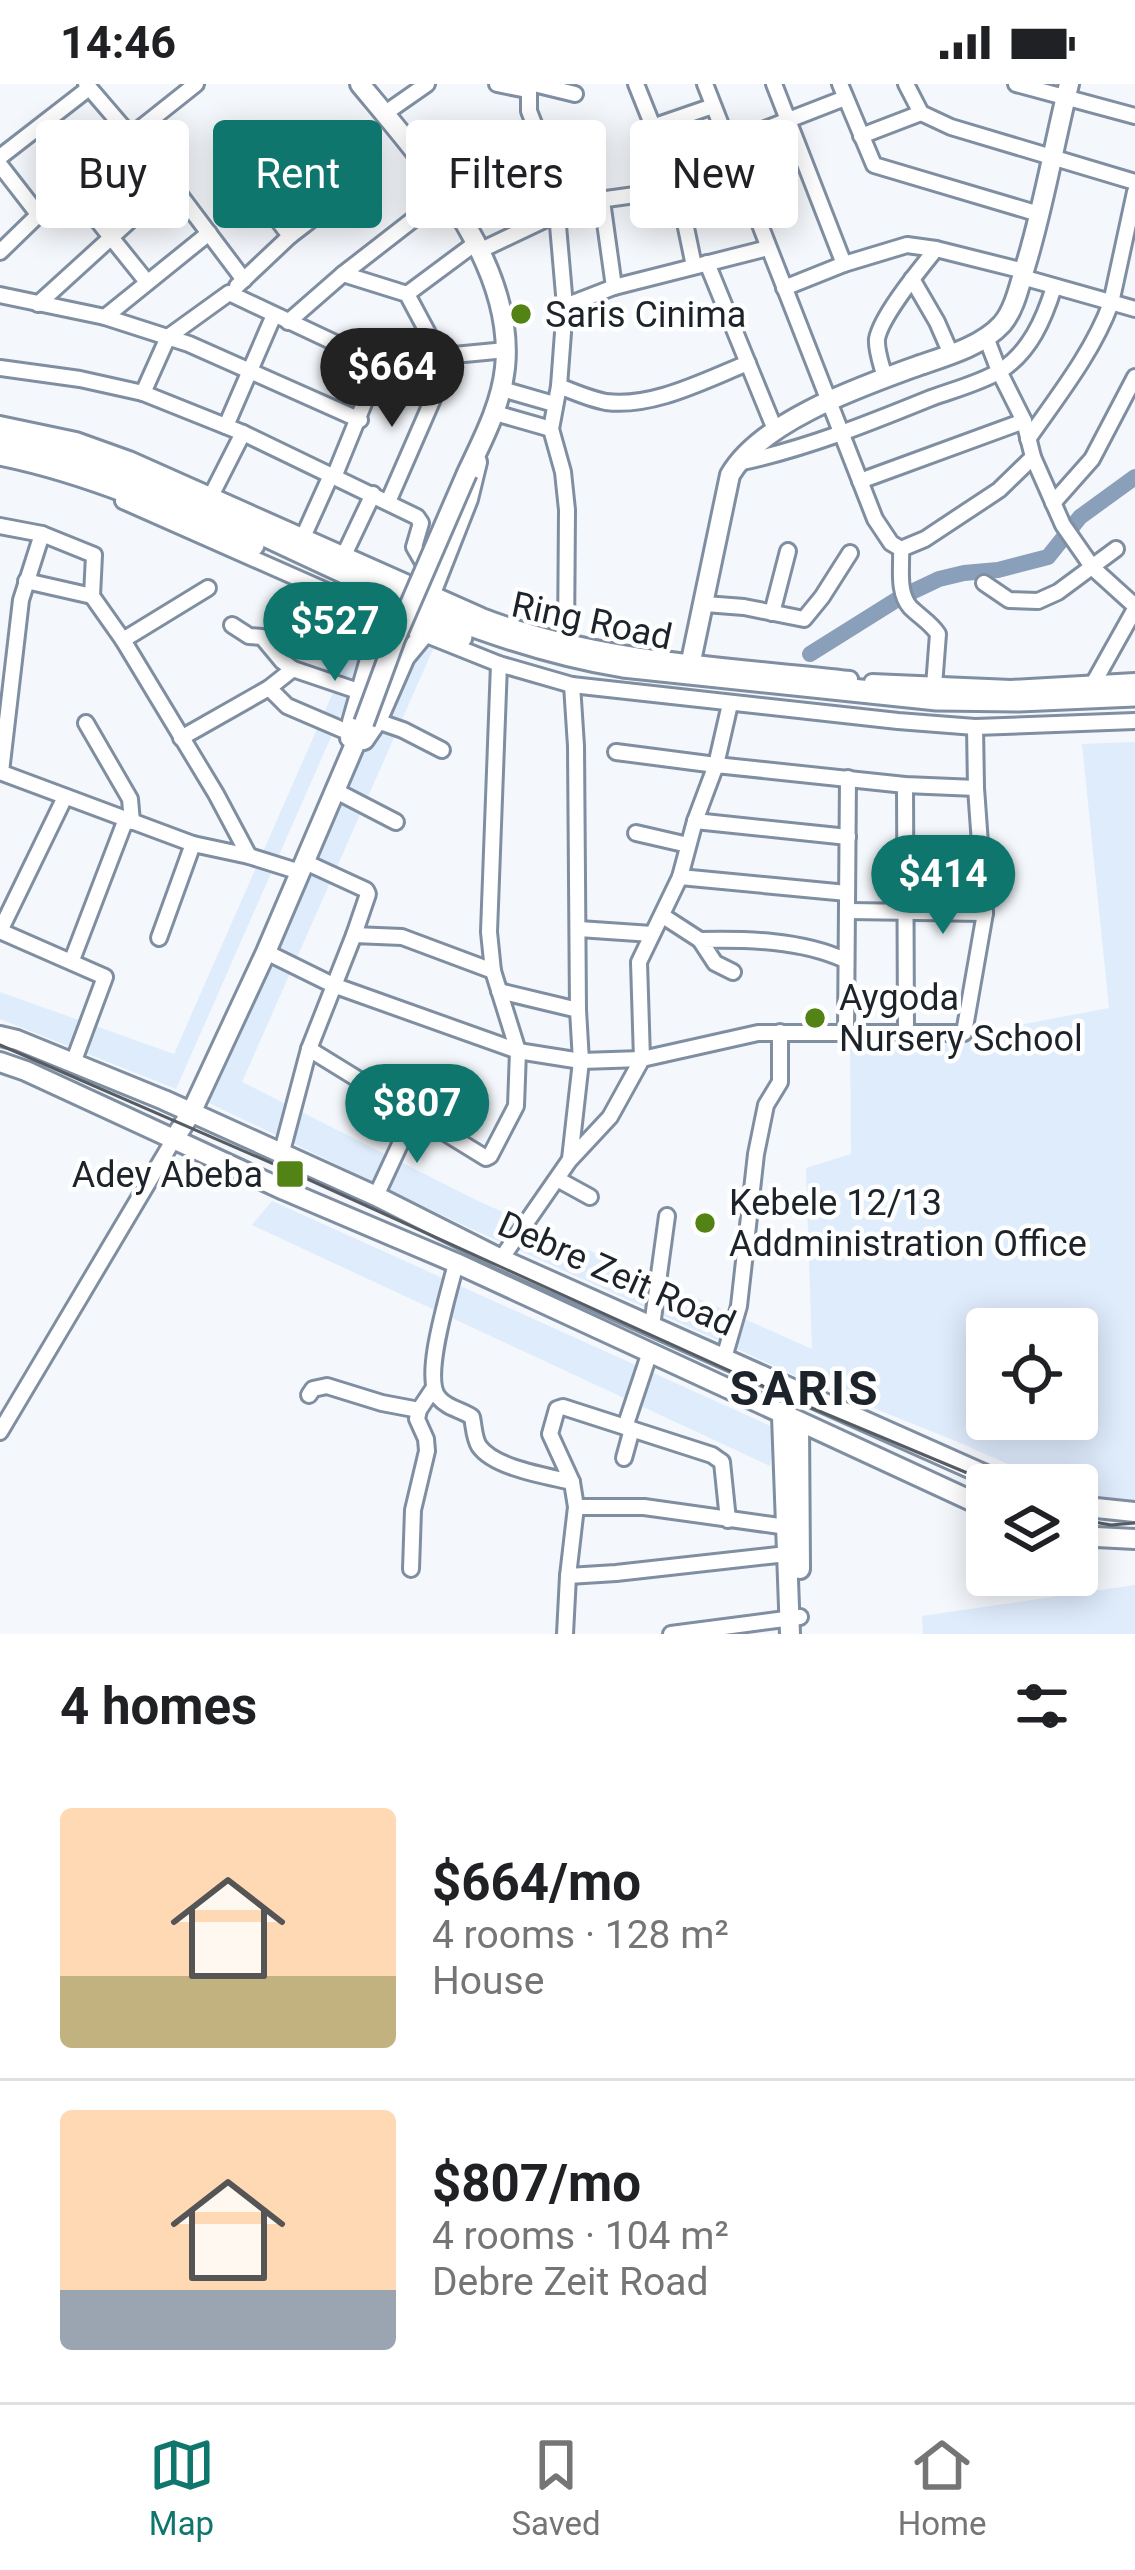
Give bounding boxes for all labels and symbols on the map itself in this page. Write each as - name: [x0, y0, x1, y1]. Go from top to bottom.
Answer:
- place label: Saris Cinima: [545, 294, 746, 336]
- marker: Saris Cinima: [508, 301, 534, 327]
- pin: $664: [321, 328, 463, 430]
- pin: $527: [264, 582, 406, 684]
- street label: Ring Road: [508, 584, 676, 658]
- pin: $414: [872, 835, 1014, 937]
- place label: Aygoda Nursery School: [839, 977, 1083, 1060]
- marker: Aygoda Nursery School: [802, 1005, 828, 1031]
- pin: $807: [346, 1064, 488, 1166]
- place label: Adey Abeba: [72, 1154, 263, 1196]
- marker: Adey Abeba: [274, 1158, 306, 1190]
- place label: Kebele 12/13 Addministration Office: [729, 1182, 1087, 1265]
- street label: Debre Zeit Road: [491, 1203, 742, 1345]
- marker: Kebele 12/13 Addministration Office: [692, 1210, 718, 1236]
- district label: SARIS: [729, 1360, 881, 1417]

